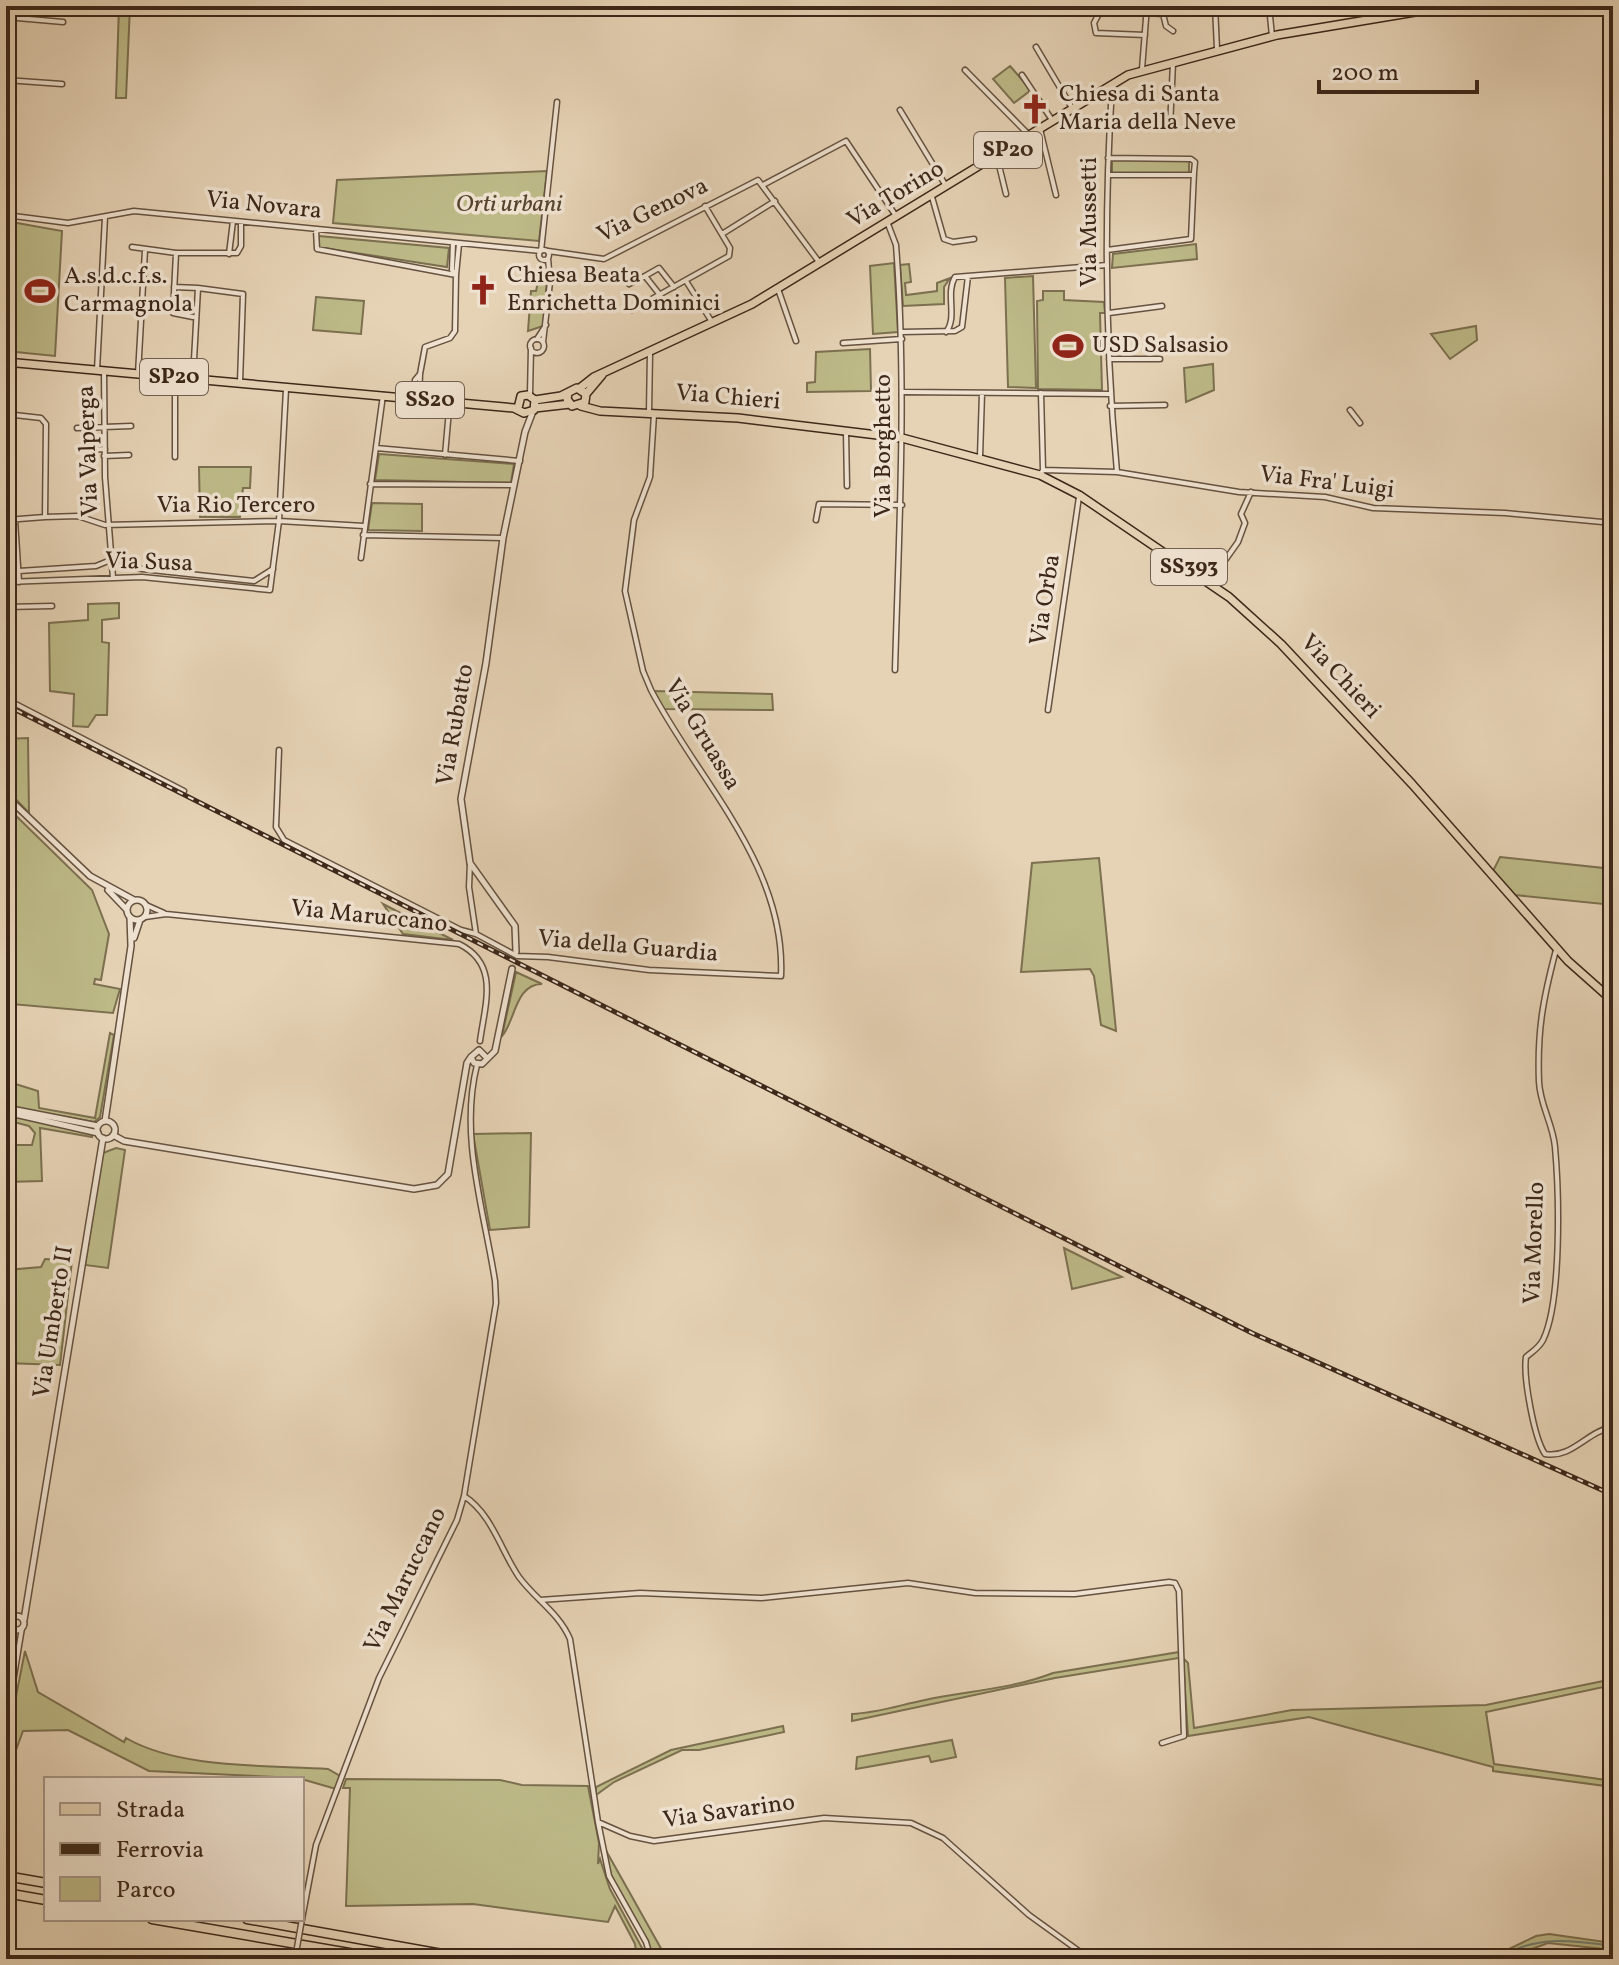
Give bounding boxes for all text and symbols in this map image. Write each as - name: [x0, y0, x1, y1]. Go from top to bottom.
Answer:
- scale bar: [1319, 44, 1477, 94]
- text: 200 m: [1331, 57, 1399, 91]
- place label: Chiesa di Santa Maria della Neve: [1059, 78, 1236, 140]
- church icon: Chiesa di Santa Maria della Neve: [1018, 92, 1052, 126]
- road number: SP20: [974, 132, 1042, 168]
- street label: Via Torino: [841, 153, 951, 237]
- street label: Via Mussetti: [1073, 157, 1107, 287]
- street label: Via Genova: [592, 169, 714, 253]
- street label: Via Novara: [204, 183, 324, 229]
- park label: Orti urbani: [456, 188, 563, 222]
- place label: Chiesa Beata Enrichetta Dominici: [507, 259, 720, 321]
- place label: A.s.d.c.f.s. Carmagnola: [64, 260, 193, 322]
- church icon: Chiesa Beata Enrichetta Dominici: [466, 273, 500, 307]
- sports icon: A.s.d.c.f.s. Carmagnola: [23, 274, 57, 308]
- sports icon: USD Salsasio: [1051, 329, 1085, 363]
- place label: USD Salsasio: [1092, 329, 1229, 363]
- road number: SP20: [140, 359, 208, 395]
- street label: Via Borghetto: [867, 374, 901, 518]
- street label: Via Chieri: [674, 376, 782, 420]
- road number: SS20: [396, 382, 464, 418]
- street label: Via Valperga: [70, 385, 108, 517]
- street label: Via Fra' Luigi: [1258, 458, 1396, 508]
- street label: Via Rio Tercero: [157, 489, 315, 523]
- street label: Via Susa: [104, 544, 194, 582]
- road number: SS393: [1151, 549, 1227, 585]
- street label: Via Orba: [1022, 552, 1070, 648]
- street label: Via Chieri: [1292, 627, 1388, 727]
- street label: Via Rubatto: [429, 661, 483, 789]
- street label: Via Gruassa: [655, 673, 749, 797]
- street label: Via Maruccano: [289, 892, 449, 942]
- street label: Via della Guardia: [536, 922, 720, 972]
- street label: Via Morello: [1516, 1181, 1554, 1305]
- street label: Via Umberto II: [25, 1243, 83, 1401]
- street label: Via Maruccano: [356, 1502, 456, 1658]
- legend: [44, 1777, 304, 1921]
- street label: Via Savarino: [661, 1786, 797, 1838]
- text: Strada: [116, 1794, 185, 1828]
- text: Ferrovia: [116, 1834, 204, 1868]
- text: Parco: [116, 1874, 175, 1908]

